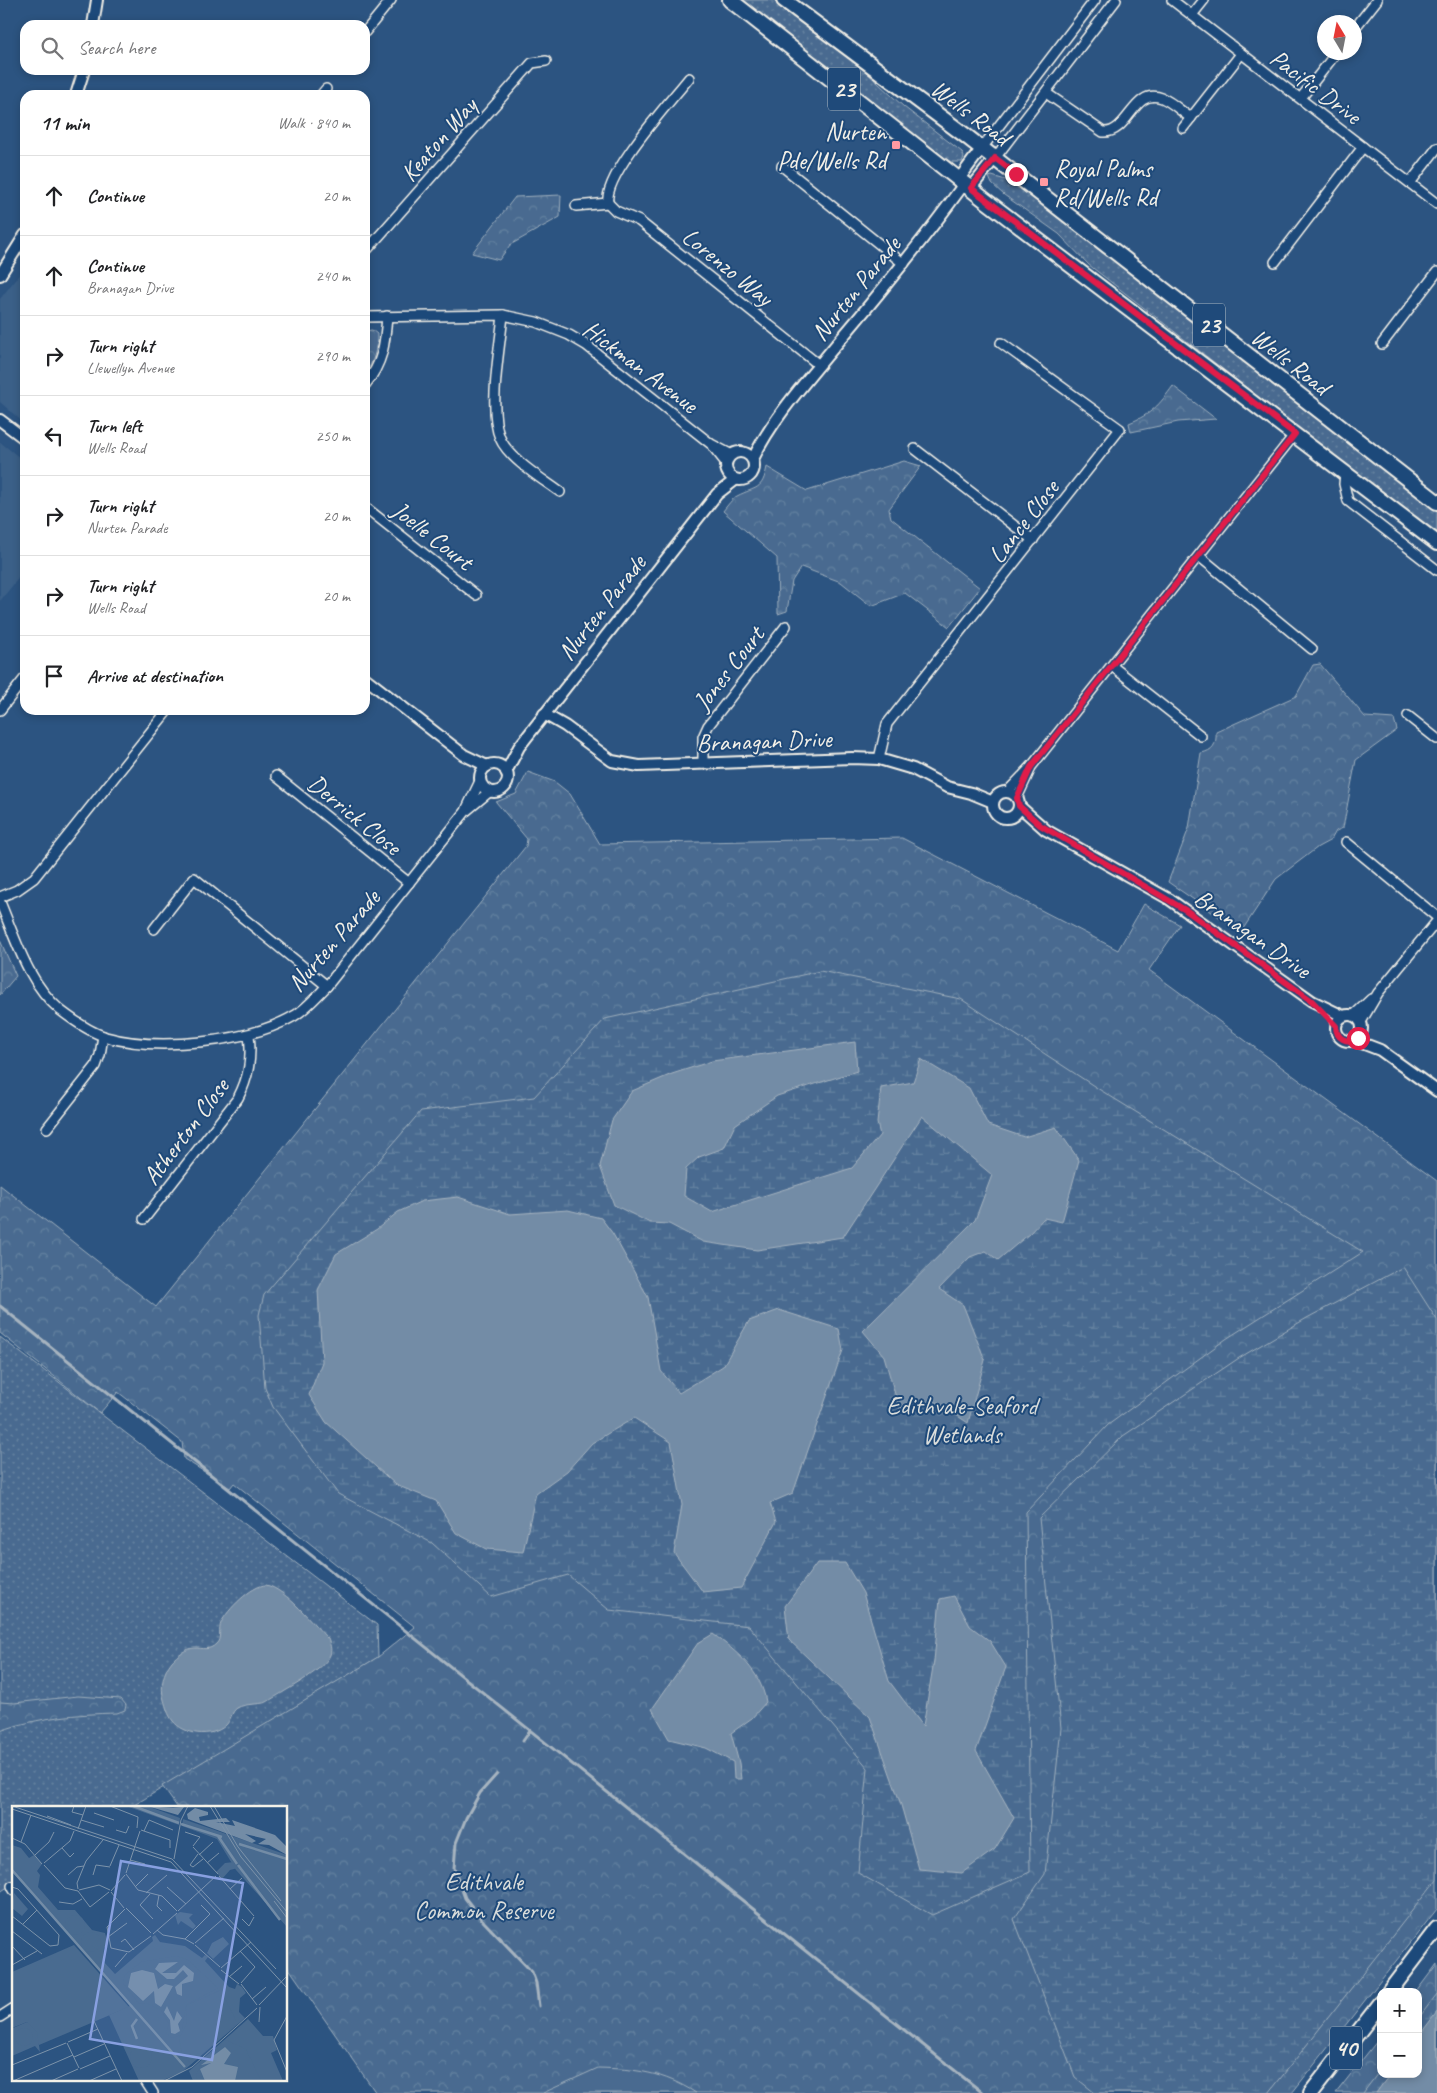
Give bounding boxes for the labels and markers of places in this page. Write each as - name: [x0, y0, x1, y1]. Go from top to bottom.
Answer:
- place label: Nurten Pde/Wells Rd: [777, 116, 890, 177]
- marker: Nurten Pde/Wells Rd: [890, 139, 902, 151]
- place label: Royal Palms Rd/Wells Rd: [1054, 153, 1161, 214]
- marker: Royal Palms Rd/Wells Rd: [1038, 176, 1050, 188]

